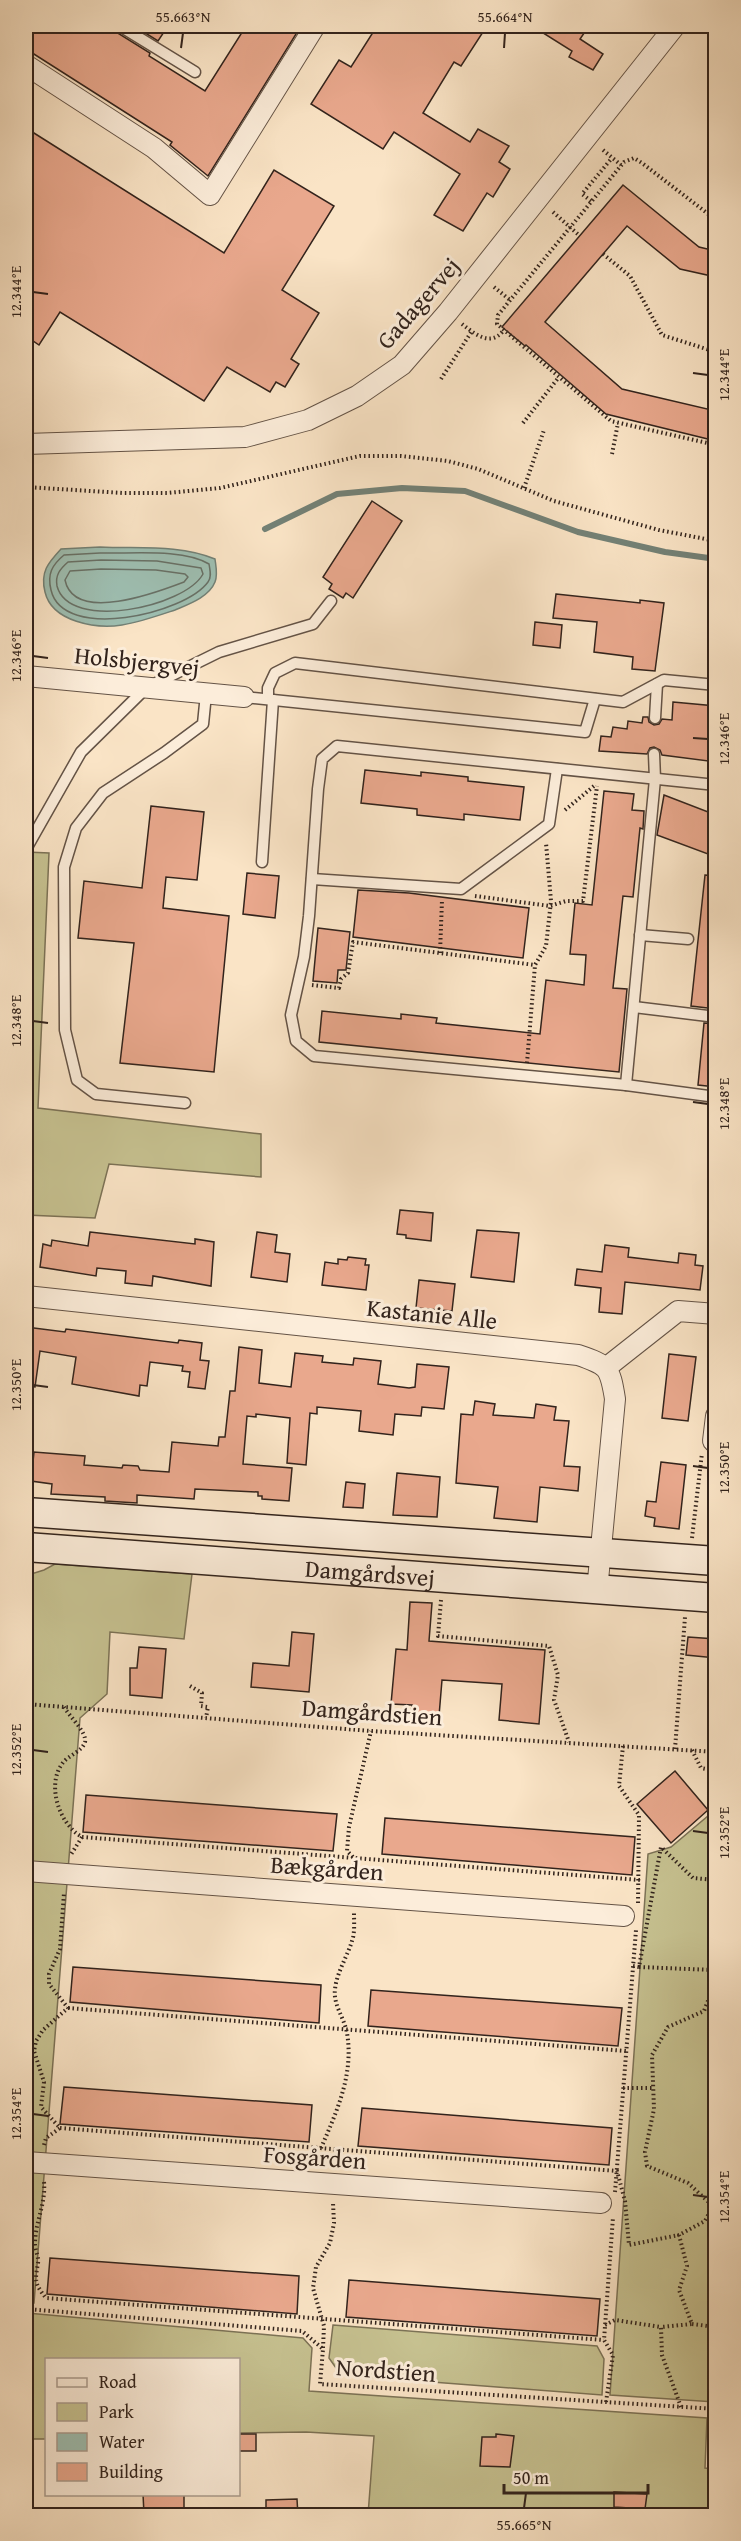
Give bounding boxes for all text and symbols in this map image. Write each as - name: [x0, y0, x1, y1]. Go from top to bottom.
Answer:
- text: 55.663°N: [156, 6, 211, 27]
- text: 55.664°N: [478, 6, 533, 27]
- street label: Gadagervej: [368, 249, 468, 357]
- text: 12.344°E: [5, 265, 26, 318]
- text: 12.344°E: [713, 348, 734, 401]
- text: 12.346°E: [5, 629, 26, 682]
- street label: Holsbjergvej: [73, 637, 201, 685]
- text: 12.346°E: [713, 712, 734, 765]
- text: 12.348°E: [5, 994, 26, 1047]
- text: 12.348°E: [713, 1077, 734, 1130]
- street label: Kastanie Alle: [365, 1290, 499, 1338]
- text: 12.350°E: [5, 1358, 26, 1411]
- text: 12.350°E: [713, 1441, 734, 1494]
- street label: Damgårdsvej: [304, 1550, 436, 1595]
- street label: Damgårdstien: [301, 1690, 444, 1734]
- text: 12.352°E: [5, 1723, 26, 1776]
- text: 12.352°E: [713, 1806, 734, 1859]
- street label: Bækgården: [269, 1847, 385, 1889]
- text: 12.354°E: [5, 2087, 26, 2140]
- street label: Fosgården: [262, 2136, 368, 2178]
- text: 12.354°E: [713, 2170, 734, 2223]
- street label: Nordstien: [335, 2349, 438, 2391]
- legend: [45, 2358, 240, 2496]
- text: Road: [99, 2368, 137, 2395]
- text: Park: [99, 2398, 135, 2425]
- text: Water: [99, 2428, 145, 2455]
- scale bar: [504, 2457, 648, 2495]
- text: Building: [99, 2458, 163, 2485]
- text: 50 m: [513, 2464, 549, 2491]
- text: 55.665°N: [497, 2514, 552, 2535]

